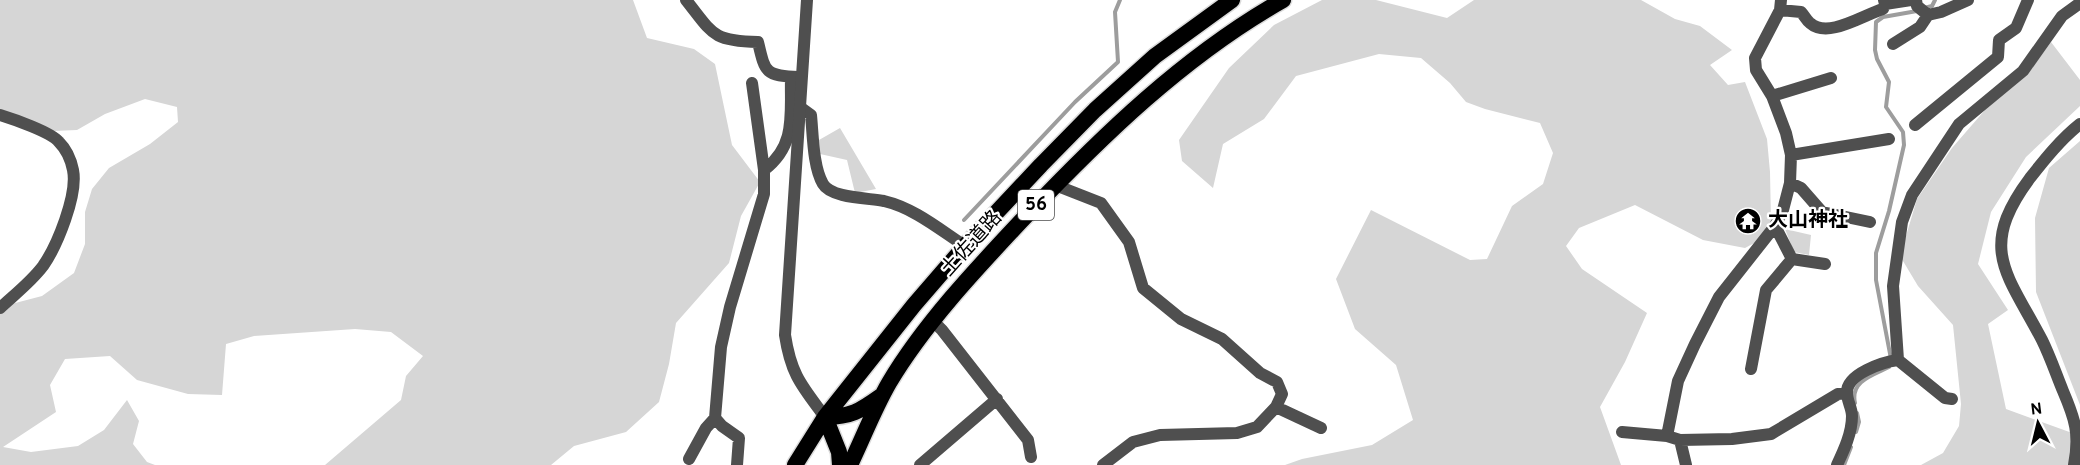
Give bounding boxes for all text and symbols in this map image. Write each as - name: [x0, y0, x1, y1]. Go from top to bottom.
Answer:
- road number: 56: [1018, 190, 1054, 220]
- street label: 土佐道路: [936, 206, 1008, 282]
- temple icon: 大山神社: [1733, 206, 1763, 236]
- place label: 大山神社: [1768, 208, 1848, 234]
- north arrow: [2008, 393, 2068, 453]
- text: N: [2029, 399, 2043, 421]

